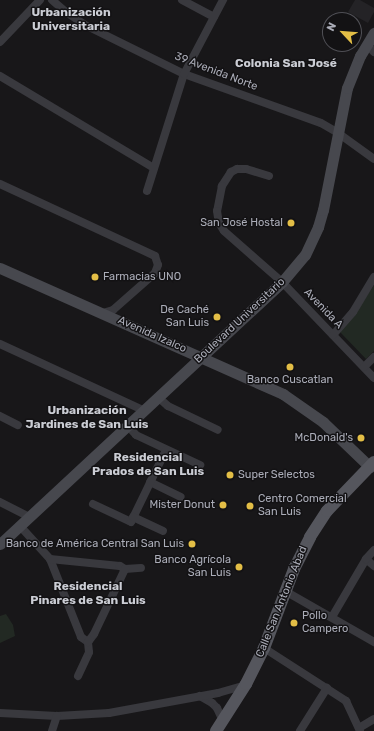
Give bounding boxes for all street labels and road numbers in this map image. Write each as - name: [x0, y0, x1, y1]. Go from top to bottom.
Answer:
- street label: 39 Avenida Norte: [172, 50, 260, 94]
- street label: Boulevard Universitario: [192, 276, 288, 366]
- street label: Avenida A: [301, 286, 345, 332]
- street label: Avenida Izalco: [116, 314, 188, 356]
- street label: Calle San Antonio Abad: [254, 544, 310, 660]

